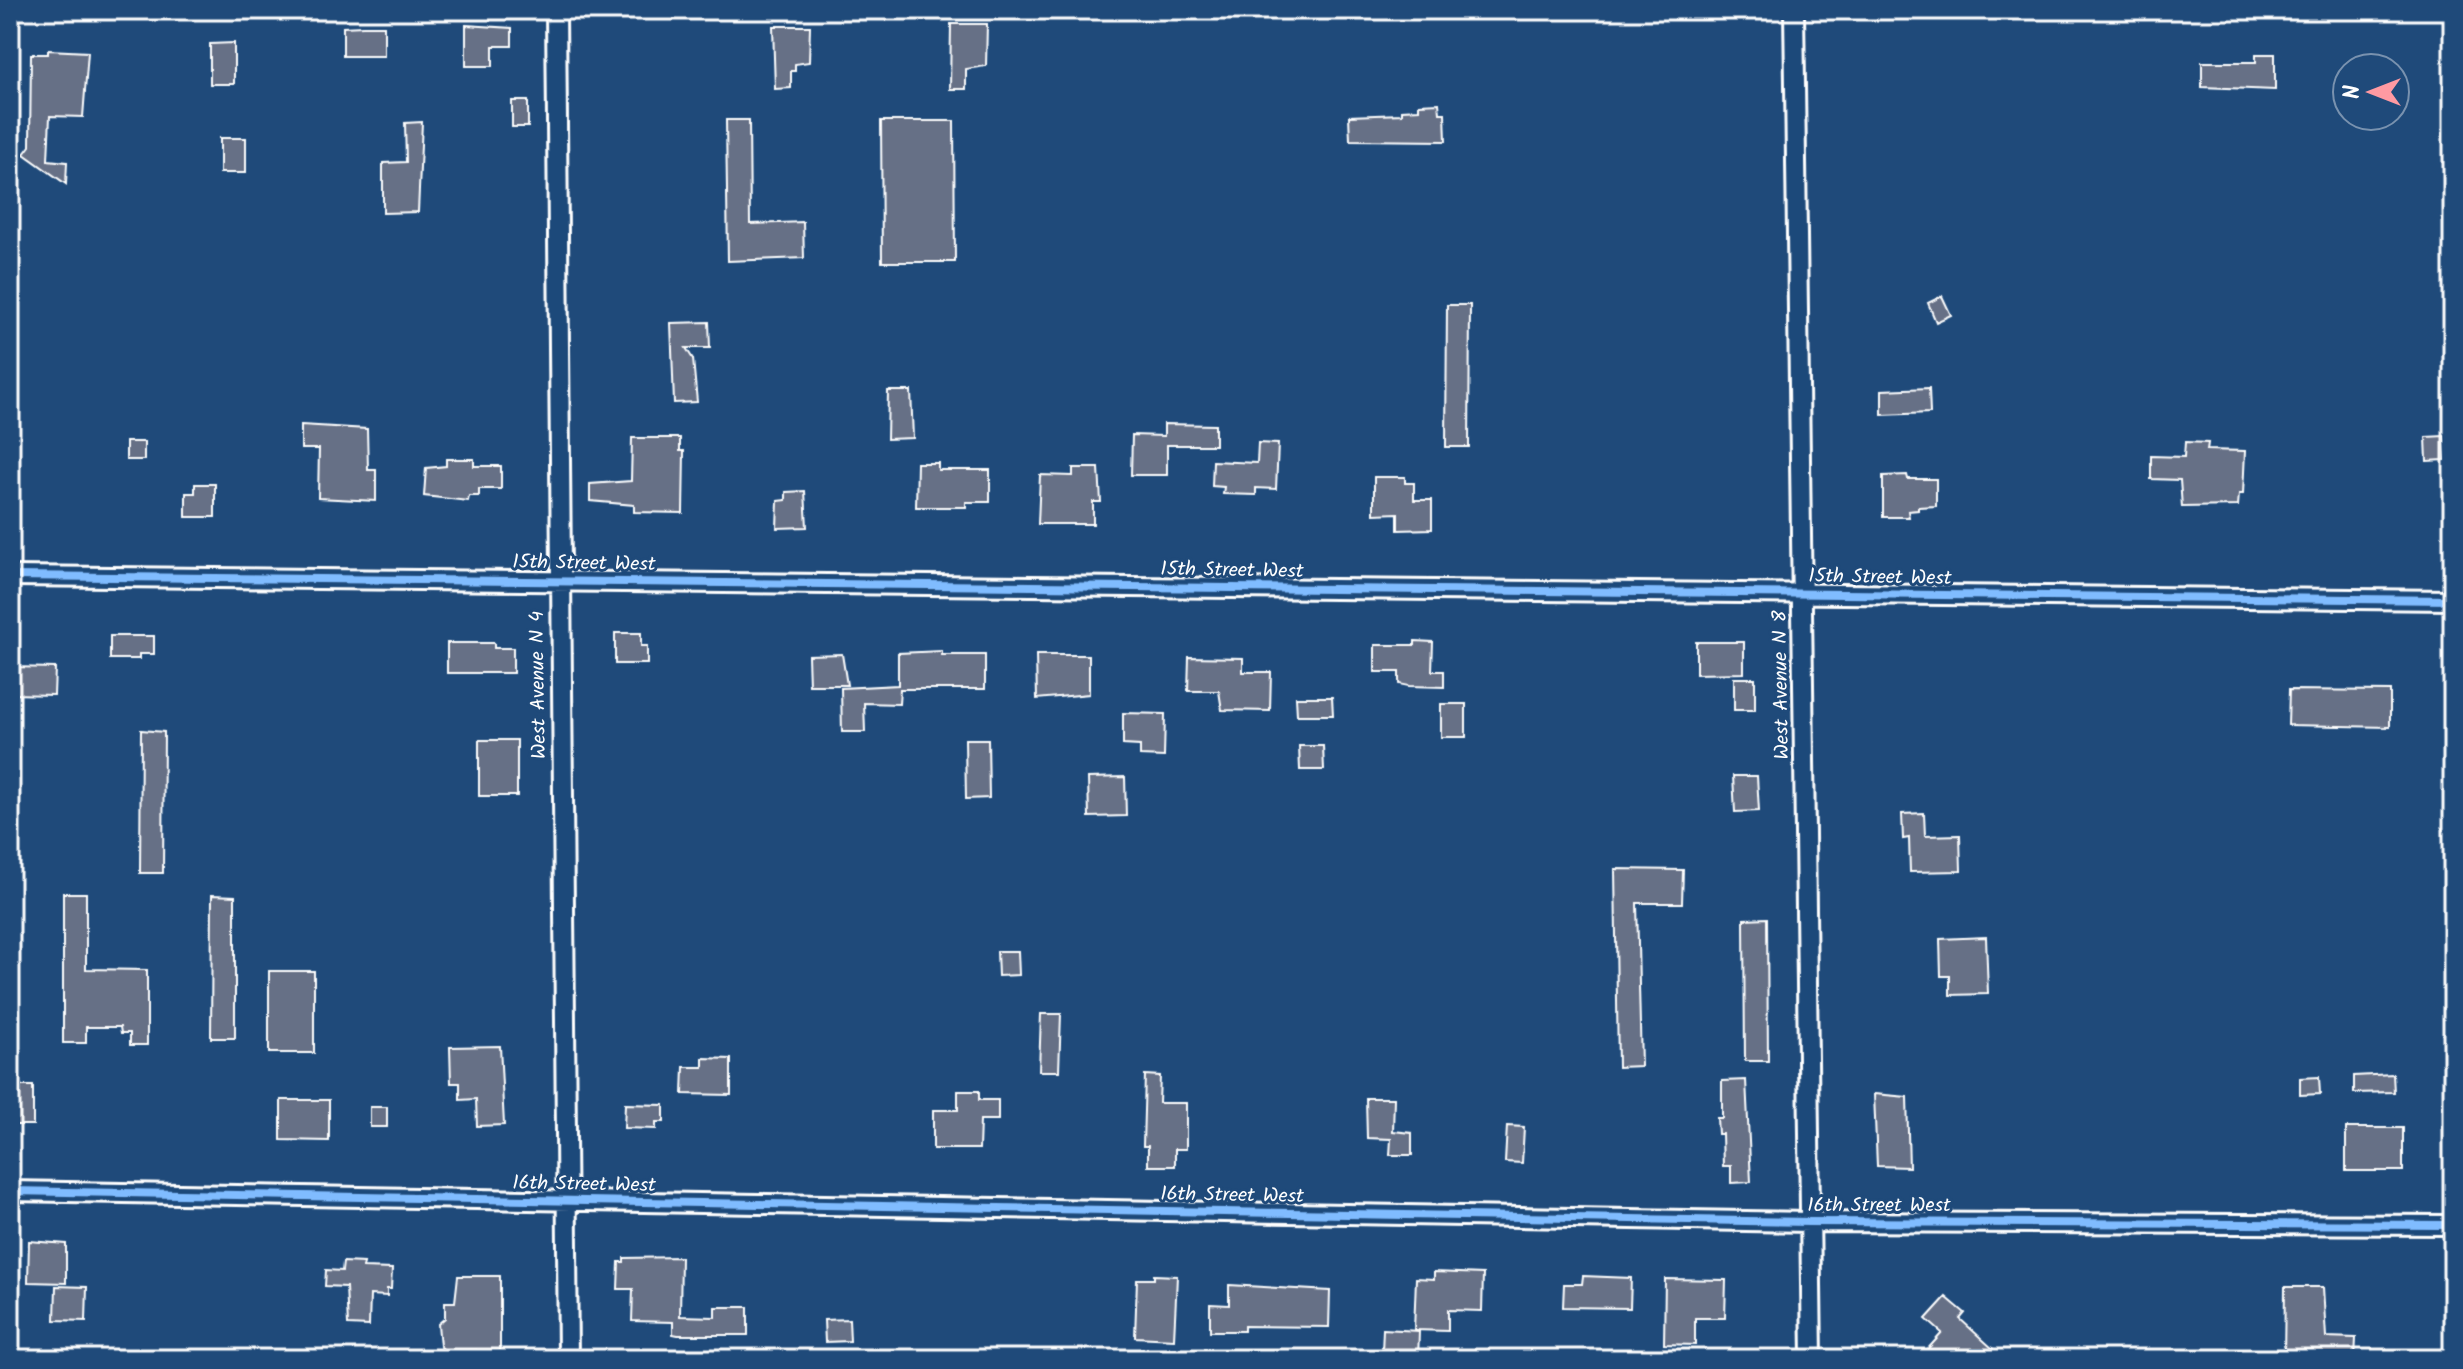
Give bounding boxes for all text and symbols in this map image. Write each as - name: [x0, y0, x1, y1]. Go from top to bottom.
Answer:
- north arrow: [2331, 52, 2411, 132]
- text: N: [2336, 85, 2371, 99]
- street label: 15th Street West: [512, 547, 656, 581]
- street label: 15th Street West: [1160, 554, 1304, 588]
- street label: 15th Street West: [1808, 561, 1952, 595]
- street label: West Avenue N 8: [1765, 609, 1799, 760]
- street label: West Avenue N 4: [522, 611, 556, 759]
- street label: 16th Street West: [512, 1168, 656, 1202]
- street label: 16th Street West: [1160, 1179, 1304, 1213]
- street label: 16th Street West: [1807, 1190, 1951, 1222]

